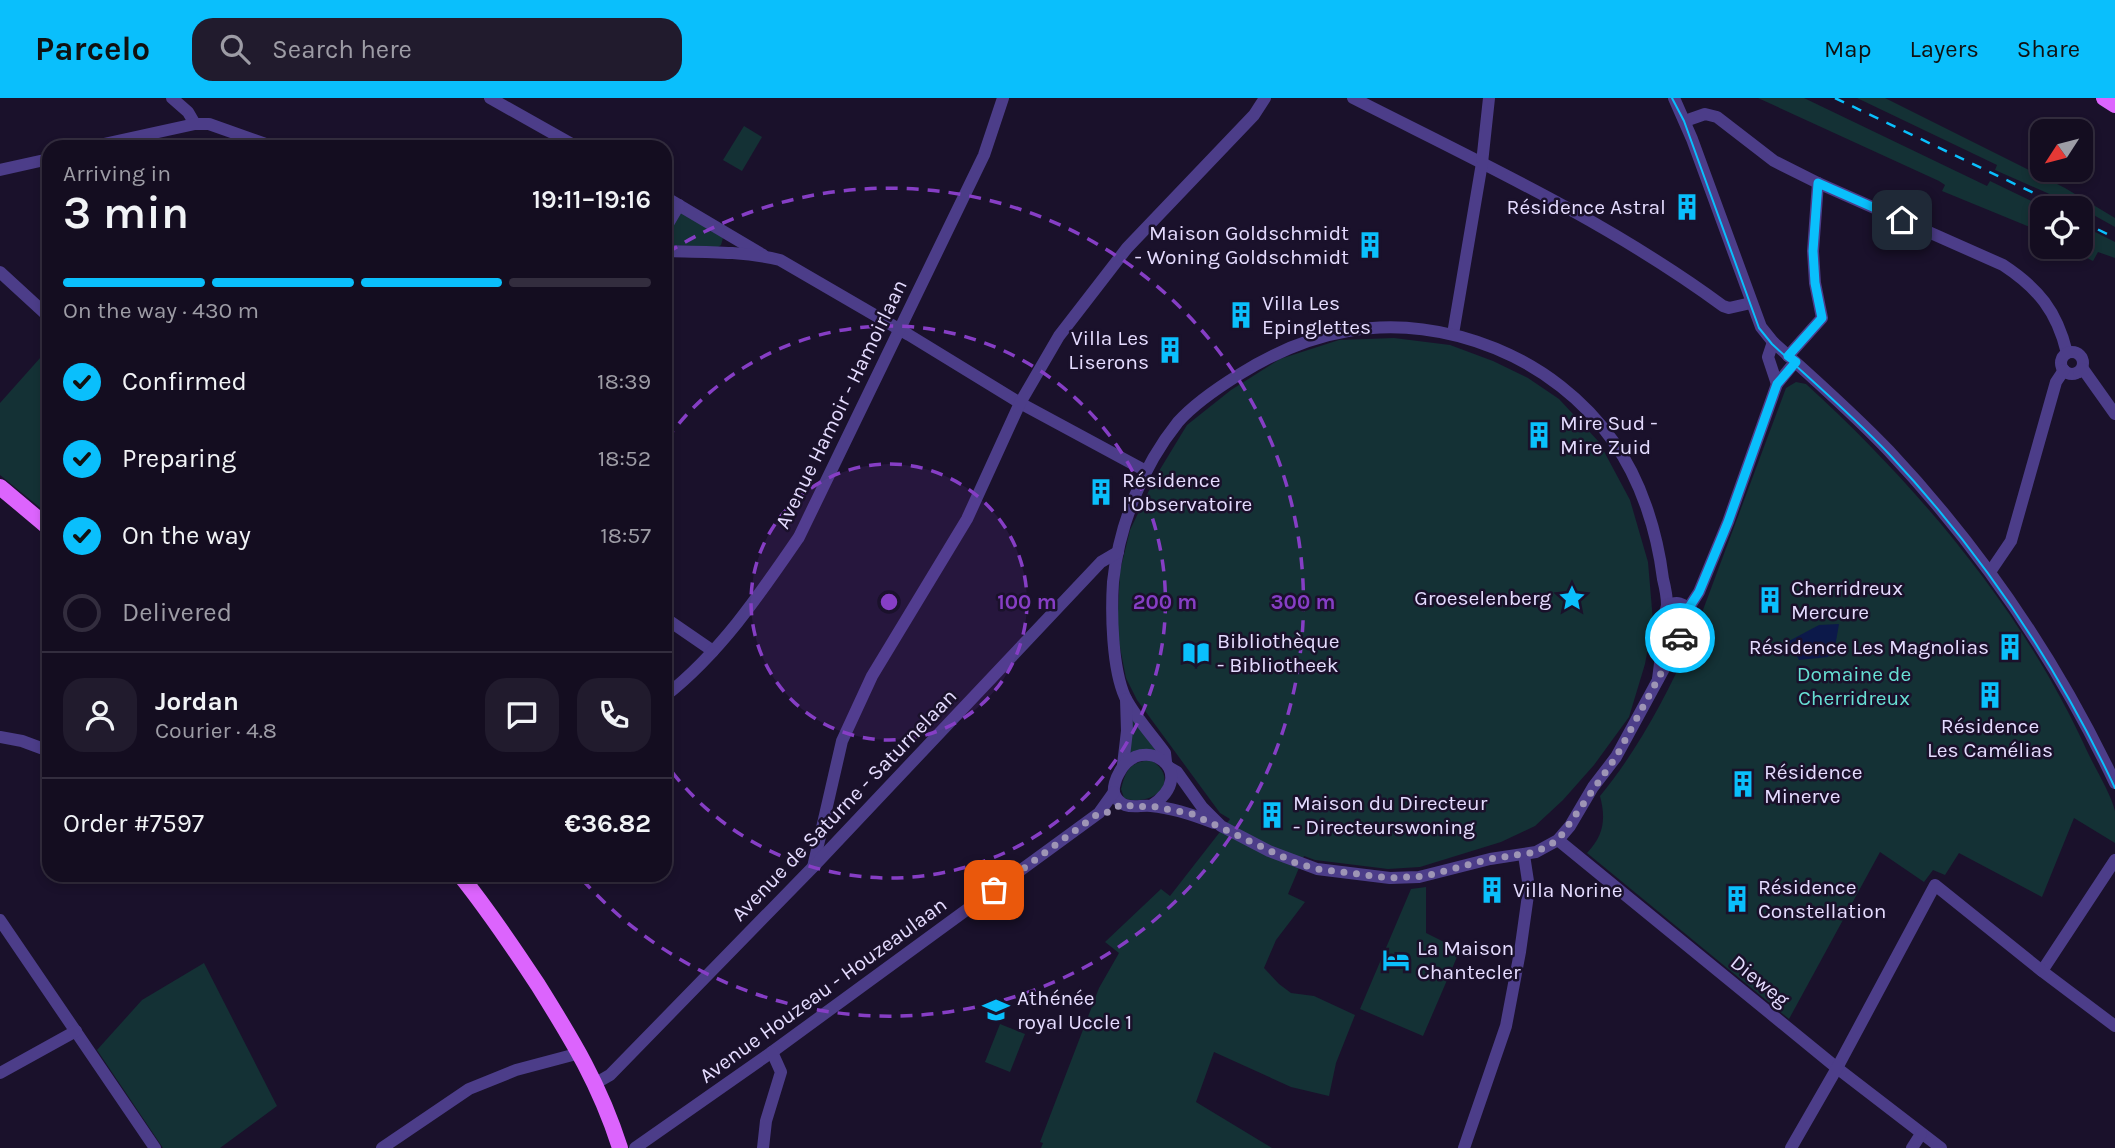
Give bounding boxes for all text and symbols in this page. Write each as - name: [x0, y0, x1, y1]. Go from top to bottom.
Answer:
- search box: [192, 18, 682, 81]
- text: Parcelo: [35, 30, 150, 68]
- icon: search: [216, 30, 254, 68]
- text: Search here: [272, 34, 412, 65]
- text: Map: [1824, 35, 1872, 63]
- text: Layers: [1910, 35, 1979, 63]
- text: Share: [2017, 35, 2080, 63]
- north arrow: [2030, 119, 2093, 182]
- map controls: [2030, 119, 2093, 259]
- text: Arriving in: [63, 160, 171, 187]
- text: 19:11–19:16: [532, 184, 651, 215]
- text: 3 min: [63, 186, 189, 240]
- pin: [1872, 190, 1932, 250]
- building icon: Résidence Astral: [1672, 192, 1702, 222]
- place label: Résidence Astral: [1507, 195, 1666, 219]
- button: locate: [2030, 196, 2093, 259]
- icon: home: [1883, 201, 1921, 239]
- place label: Maison Goldschmidt - Woning Goldschmidt: [1135, 221, 1349, 269]
- building icon: Maison Goldschmidt - Woning Goldschmidt: [1355, 230, 1385, 260]
- street label: Avenue Hamoir - Hamoirlaan: [770, 276, 912, 532]
- place label: Villa Les Epinglettes: [1262, 291, 1371, 339]
- text: On the way · 430 m: [63, 297, 259, 324]
- building icon: Villa Les Epinglettes: [1226, 300, 1256, 330]
- place label: Villa Les Liserons: [1068, 326, 1149, 374]
- building icon: Villa Les Liserons: [1155, 335, 1185, 365]
- icon: check: [63, 363, 101, 401]
- text: Confirmed: [122, 366, 247, 397]
- text: 18:39: [597, 368, 651, 395]
- place label: Mire Sud - Mire Zuid: [1560, 411, 1658, 459]
- building icon: Mire Sud - Mire Zuid: [1524, 420, 1554, 450]
- icon: check: [63, 440, 101, 478]
- text: Preparing: [122, 443, 236, 474]
- text: 18:52: [598, 445, 651, 472]
- place label: Résidence l'Observatoire: [1122, 468, 1252, 516]
- building icon: Résidence l'Observatoire: [1086, 477, 1116, 507]
- icon: check: [63, 517, 101, 555]
- text: On the way: [122, 520, 251, 551]
- text: 18:57: [600, 522, 651, 549]
- place label: Cherridreux Mercure: [1791, 576, 1903, 624]
- place icon: Groeselenberg: [1557, 583, 1587, 613]
- building icon: Cherridreux Mercure: [1755, 585, 1785, 615]
- place label: Groeselenberg: [1414, 586, 1551, 610]
- centre of rings: [877, 590, 901, 614]
- text: 100 m: [997, 590, 1057, 614]
- text: 200 m: [1133, 590, 1197, 614]
- text: 300 m: [1271, 590, 1335, 614]
- text: Delivered: [122, 597, 232, 628]
- courier: [1645, 603, 1715, 673]
- icon: car: [1661, 619, 1699, 657]
- place label: Bibliothèque - Bibliotheek: [1217, 629, 1340, 677]
- building icon: Résidence Les Magnolias: [1995, 632, 2025, 662]
- place label: Résidence Les Magnolias: [1749, 635, 1989, 659]
- library icon: Bibliothèque - Bibliotheek: [1181, 638, 1211, 668]
- park label: Domaine de Cherridreux: [1797, 662, 1911, 710]
- button: person: [63, 678, 137, 752]
- button: chat: [485, 678, 559, 752]
- button: phone: [577, 678, 651, 752]
- building icon: Résidence Les Camélias: [1975, 680, 2005, 710]
- street label: Avenue de Saturne - Saturnelaan: [727, 684, 961, 926]
- text: Jordan: [155, 686, 239, 717]
- place label: Résidence Les Camélias: [1927, 714, 2053, 762]
- text: Courier · 4.8: [155, 717, 277, 744]
- place label: Résidence Minerve: [1764, 760, 1862, 808]
- building icon: Résidence Minerve: [1728, 769, 1758, 799]
- place label: Maison du Directeur - Directeurswoning: [1293, 791, 1488, 839]
- building icon: Maison du Directeur - Directeurswoning: [1257, 800, 1287, 830]
- text: Order #7597: [63, 808, 204, 839]
- text: €36.82: [564, 808, 651, 839]
- pin: [964, 860, 1024, 920]
- icon: bag: [975, 871, 1013, 909]
- building icon: Villa Norine: [1477, 875, 1507, 905]
- place label: Résidence Constellation: [1758, 875, 1886, 923]
- place label: Villa Norine: [1513, 878, 1623, 902]
- building icon: Résidence Constellation: [1722, 884, 1752, 914]
- street label: Avenue Houzeau - Houzeaulaan: [695, 892, 951, 1088]
- place label: La Maison Chantecler: [1417, 936, 1521, 984]
- hotel icon: La Maison Chantecler: [1381, 945, 1411, 975]
- street label: Dieweg: [1726, 950, 1794, 1012]
- place label: Athénée royal Uccle 1: [1017, 986, 1132, 1034]
- school or university icon: Athénée royal Uccle 1: [981, 995, 1011, 1025]

